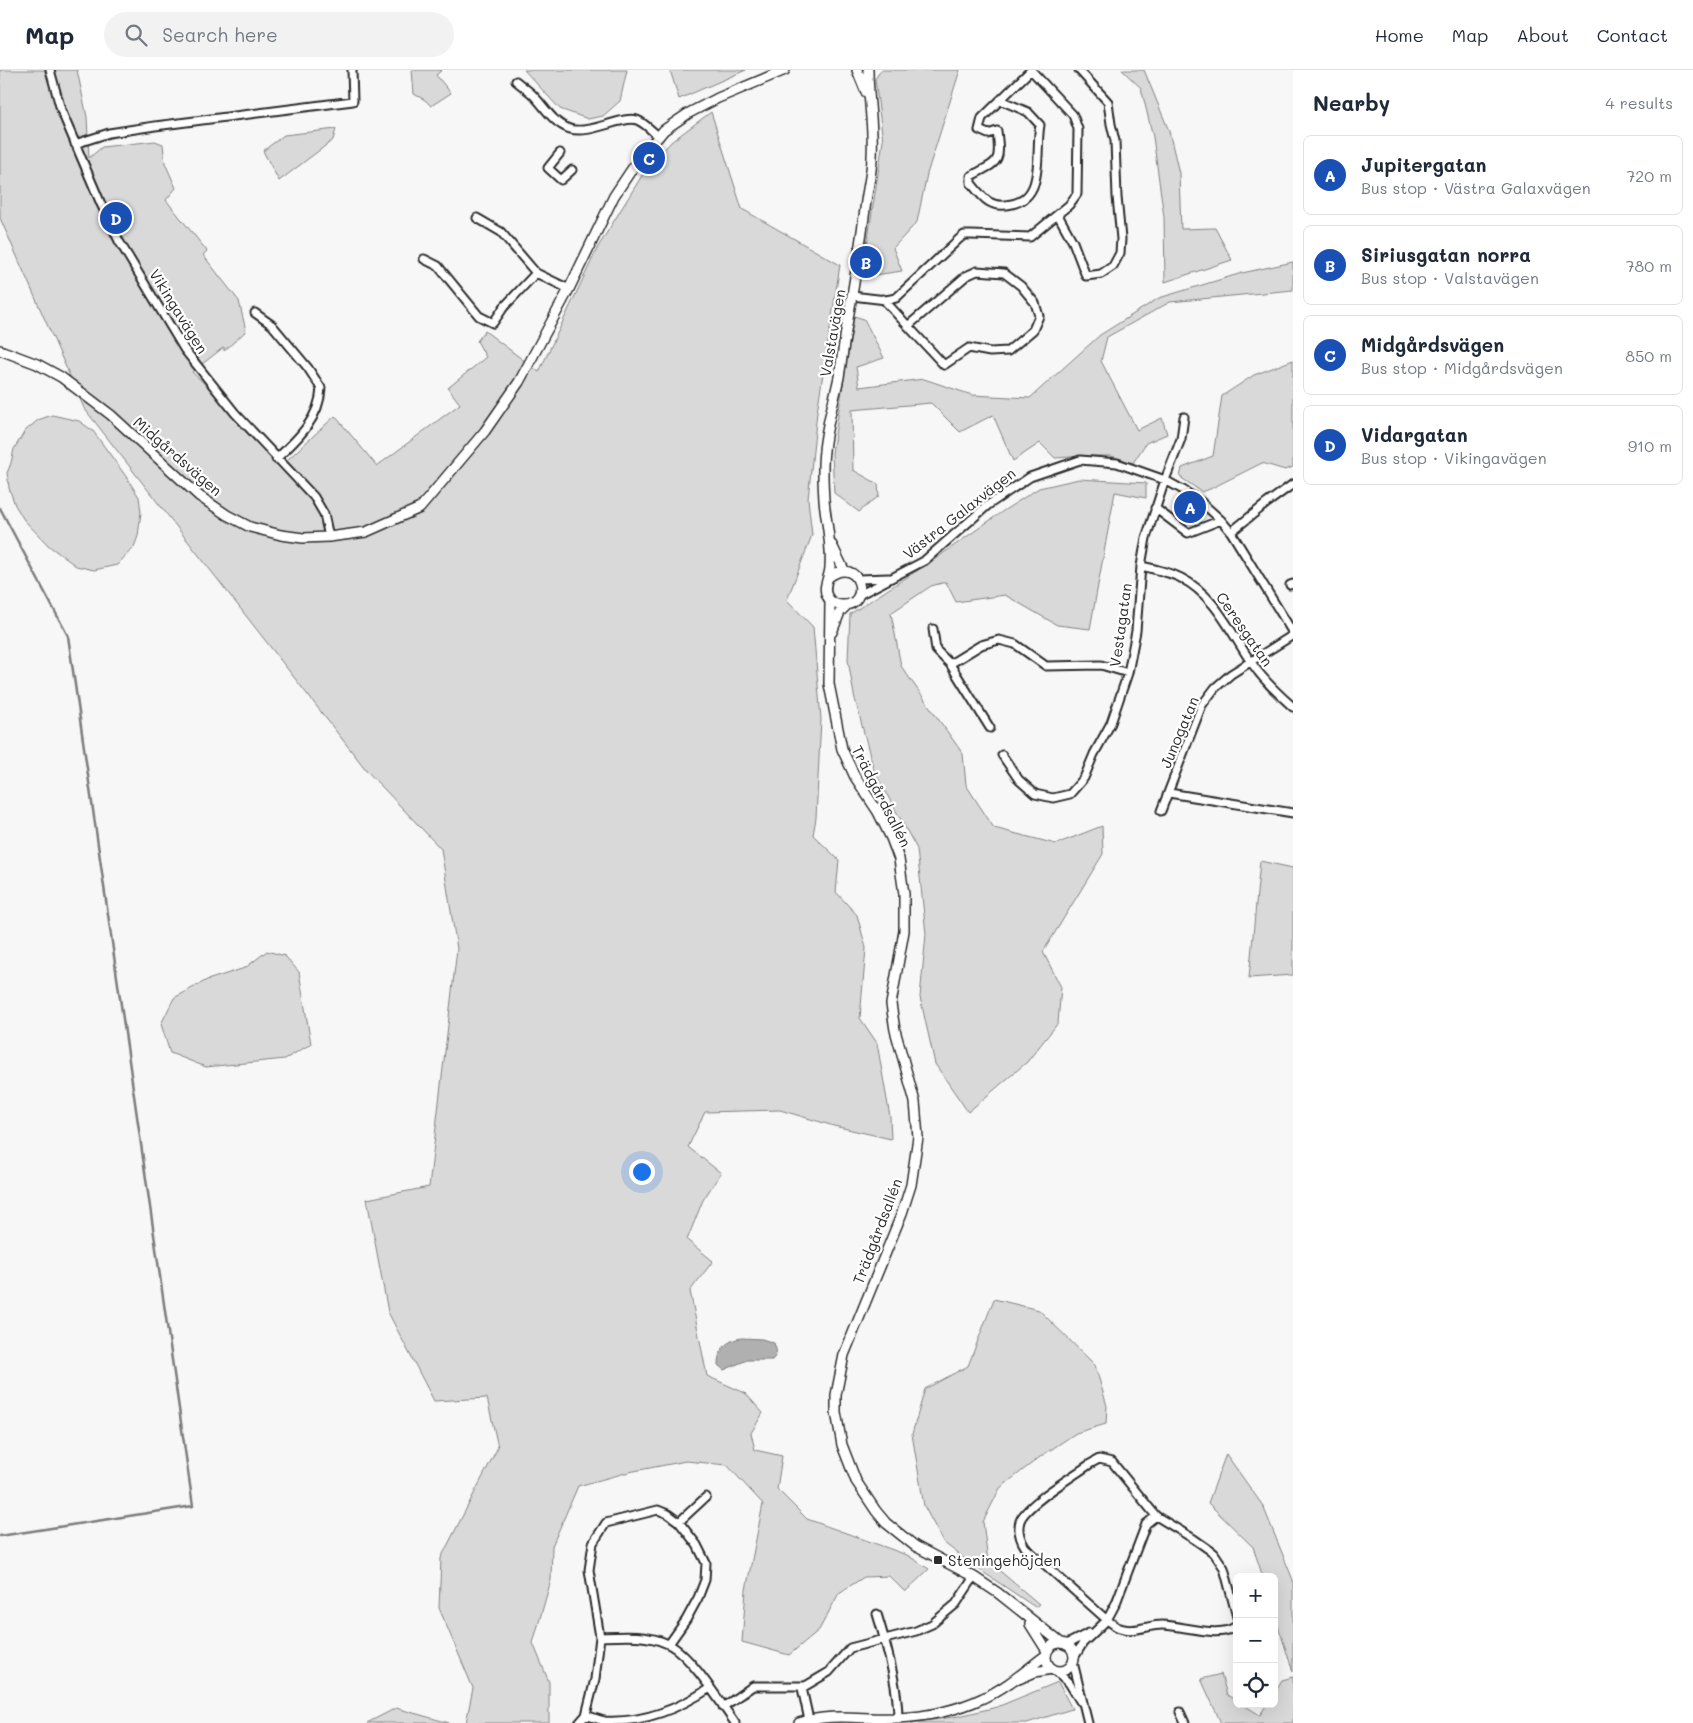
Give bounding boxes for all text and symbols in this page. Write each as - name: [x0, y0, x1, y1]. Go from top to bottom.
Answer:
- search box: [104, 12, 454, 57]
- text: Map: [25, 19, 74, 50]
- icon: search: [122, 21, 150, 49]
- text: Search here: [162, 22, 278, 47]
- text: Home: [1375, 23, 1424, 47]
- text: Map: [1452, 23, 1488, 47]
- text: About: [1516, 23, 1569, 47]
- text: Contact: [1597, 23, 1668, 47]
- text: Nearby: [1313, 89, 1390, 116]
- text: 4 results: [1605, 92, 1673, 113]
- pin: C: [633, 139, 665, 177]
- text: Jupitergatan: [1361, 152, 1486, 177]
- text: A: [1324, 165, 1336, 186]
- text: 720 m: [1626, 165, 1672, 186]
- text: Bus stop · Västra Galaxvägen: [1361, 177, 1591, 198]
- pin: D: [100, 199, 132, 237]
- text: Siriusgatan norra: [1361, 242, 1531, 267]
- pin: B: [850, 243, 882, 281]
- text: B: [1325, 255, 1335, 276]
- text: 780 m: [1626, 255, 1672, 276]
- street label: Vikingavägen: [145, 265, 213, 357]
- text: Bus stop · Valstavägen: [1361, 267, 1539, 288]
- street label: Valstavägen: [814, 287, 850, 379]
- text: Midgårdsvägen: [1361, 332, 1504, 357]
- text: C: [1324, 345, 1336, 366]
- text: 850 m: [1625, 345, 1672, 366]
- text: Bus stop · Midgårdsvägen: [1361, 357, 1563, 378]
- street label: Midgårdsvägen: [129, 412, 227, 500]
- text: Vidargatan: [1361, 422, 1468, 447]
- text: D: [1324, 435, 1336, 456]
- text: 910 m: [1628, 435, 1672, 456]
- text: Bus stop · Vikingavägen: [1361, 447, 1547, 468]
- street label: Västra Galaxvägen: [899, 463, 1019, 563]
- pin: A: [1174, 488, 1206, 526]
- street label: Vestagatan: [1104, 582, 1136, 668]
- street label: Ceresgatan: [1212, 588, 1278, 670]
- street label: Junogatan: [1155, 693, 1203, 771]
- street label: Trädgårdsallén: [848, 742, 916, 850]
- your location: [629, 1159, 655, 1185]
- street label: Trädgårdsallén: [848, 1175, 906, 1287]
- place label: Steningehöjden: [948, 1550, 1061, 1570]
- marker: Steningehöjden: [932, 1554, 944, 1566]
- map controls: [1233, 1573, 1278, 1708]
- button: +: [1233, 1573, 1278, 1618]
- button: −: [1233, 1618, 1278, 1663]
- button: locate: [1233, 1663, 1278, 1708]

